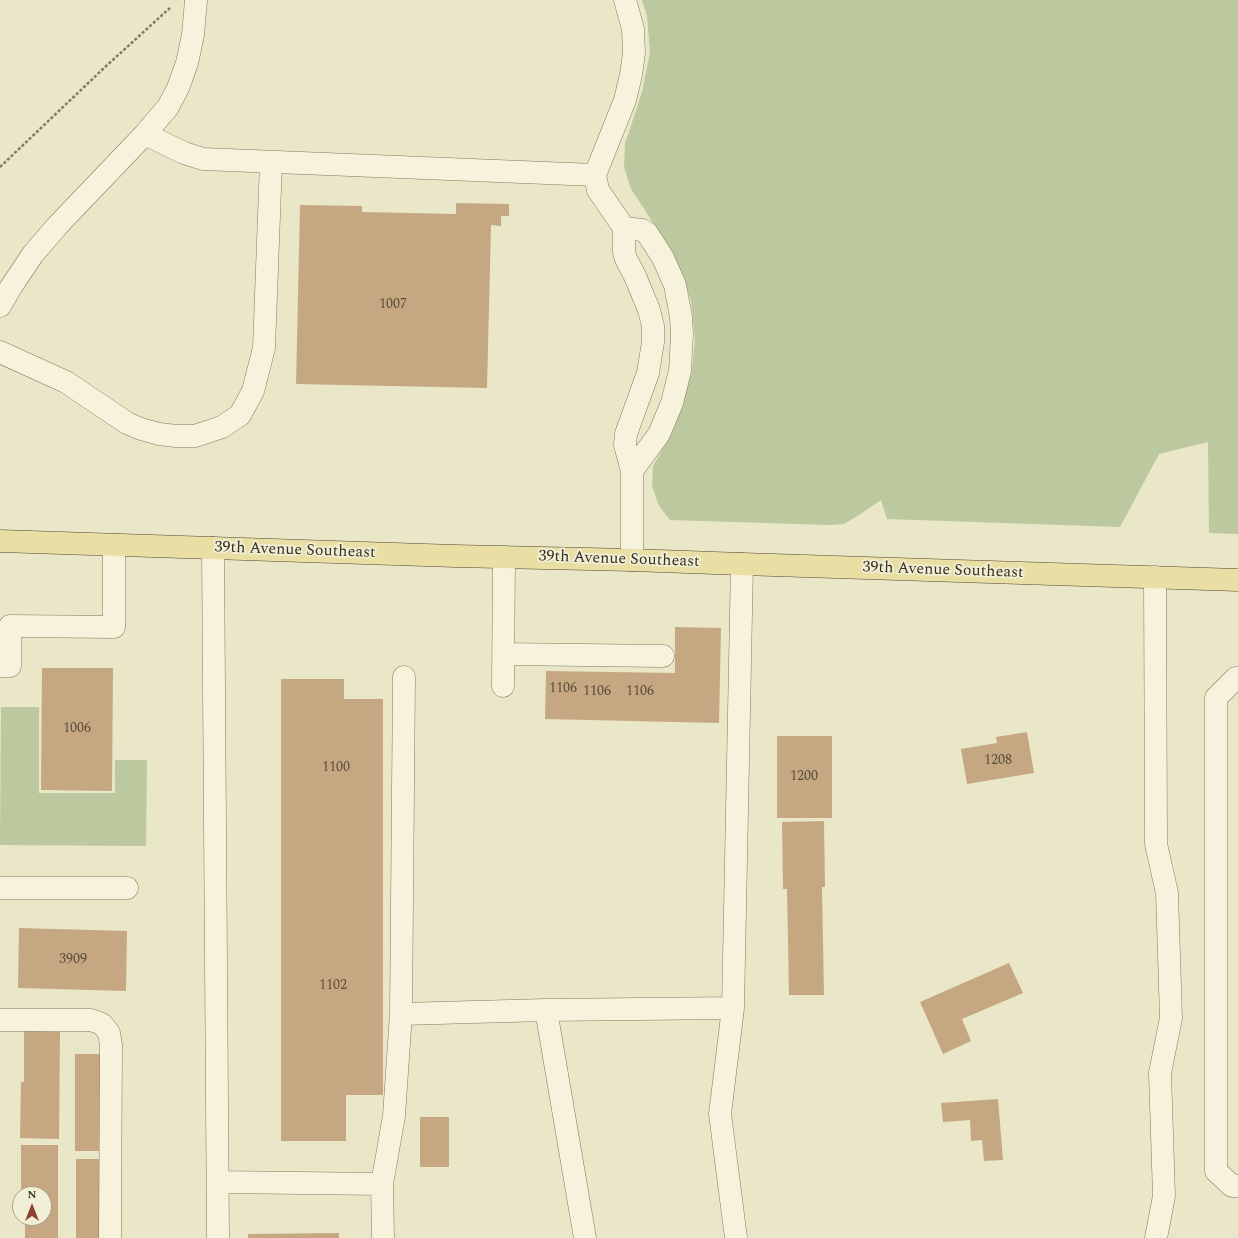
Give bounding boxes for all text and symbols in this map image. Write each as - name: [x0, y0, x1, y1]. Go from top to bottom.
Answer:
- house number: 1007: [379, 297, 407, 313]
- street label: 39th Avenue Southeast: [214, 539, 376, 563]
- street label: 39th Avenue Southeast: [538, 548, 700, 572]
- street label: 39th Avenue Southeast: [862, 559, 1024, 583]
- house number: 1106: [549, 681, 577, 697]
- house number: 1106: [583, 684, 611, 700]
- house number: 1106: [626, 684, 654, 700]
- house number: 1006: [63, 721, 91, 737]
- house number: 1208: [984, 753, 1012, 769]
- house number: 1100: [322, 760, 350, 776]
- house number: 1200: [790, 769, 818, 785]
- house number: 3909: [59, 952, 87, 968]
- house number: 1102: [319, 978, 347, 994]
- north arrow: [12, 1186, 52, 1226]
- text: N: [28, 1186, 36, 1203]

